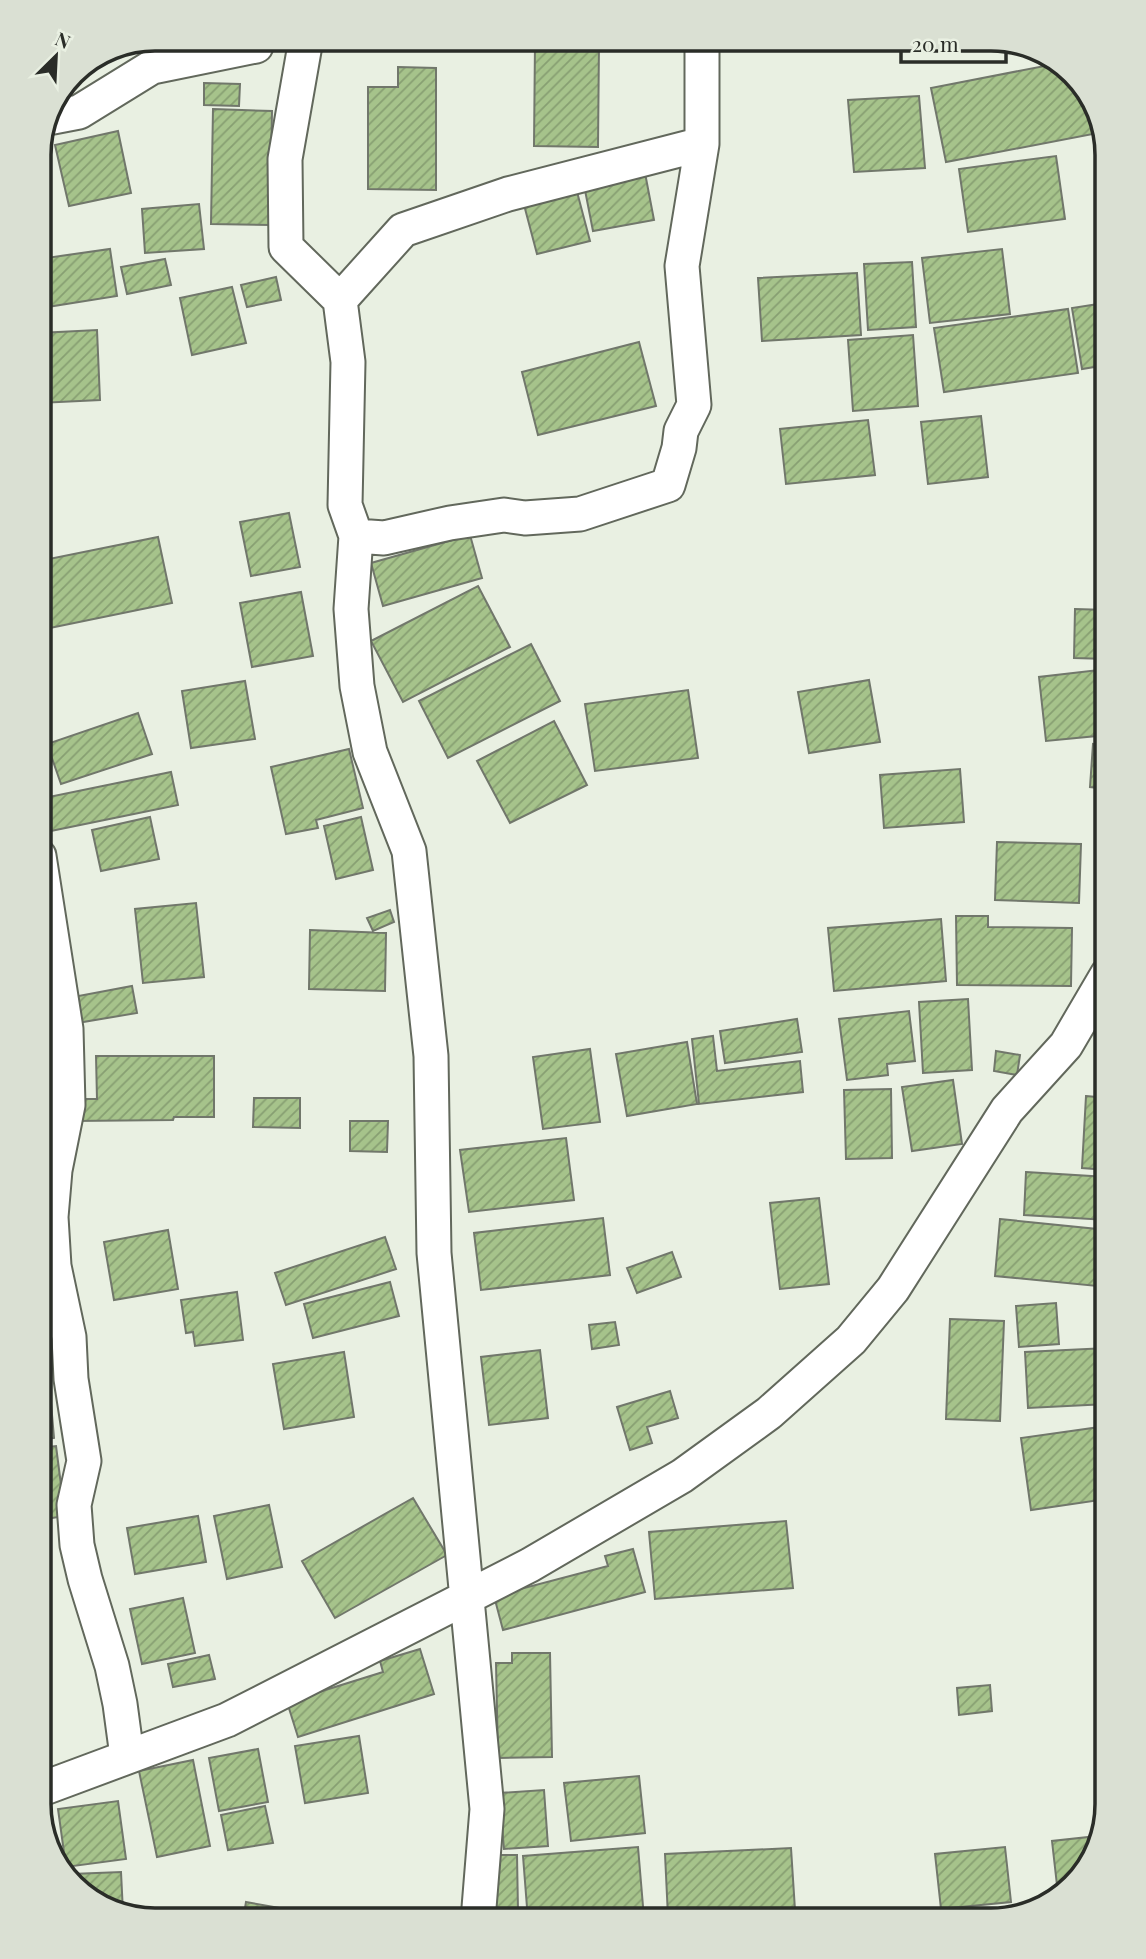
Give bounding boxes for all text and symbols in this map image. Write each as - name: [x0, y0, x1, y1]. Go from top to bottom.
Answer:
- north arrow: [21, 21, 91, 91]
- scale bar: [901, 21, 1006, 65]
- text: N: [52, 25, 75, 54]
- text: 20 m: [912, 29, 959, 57]

